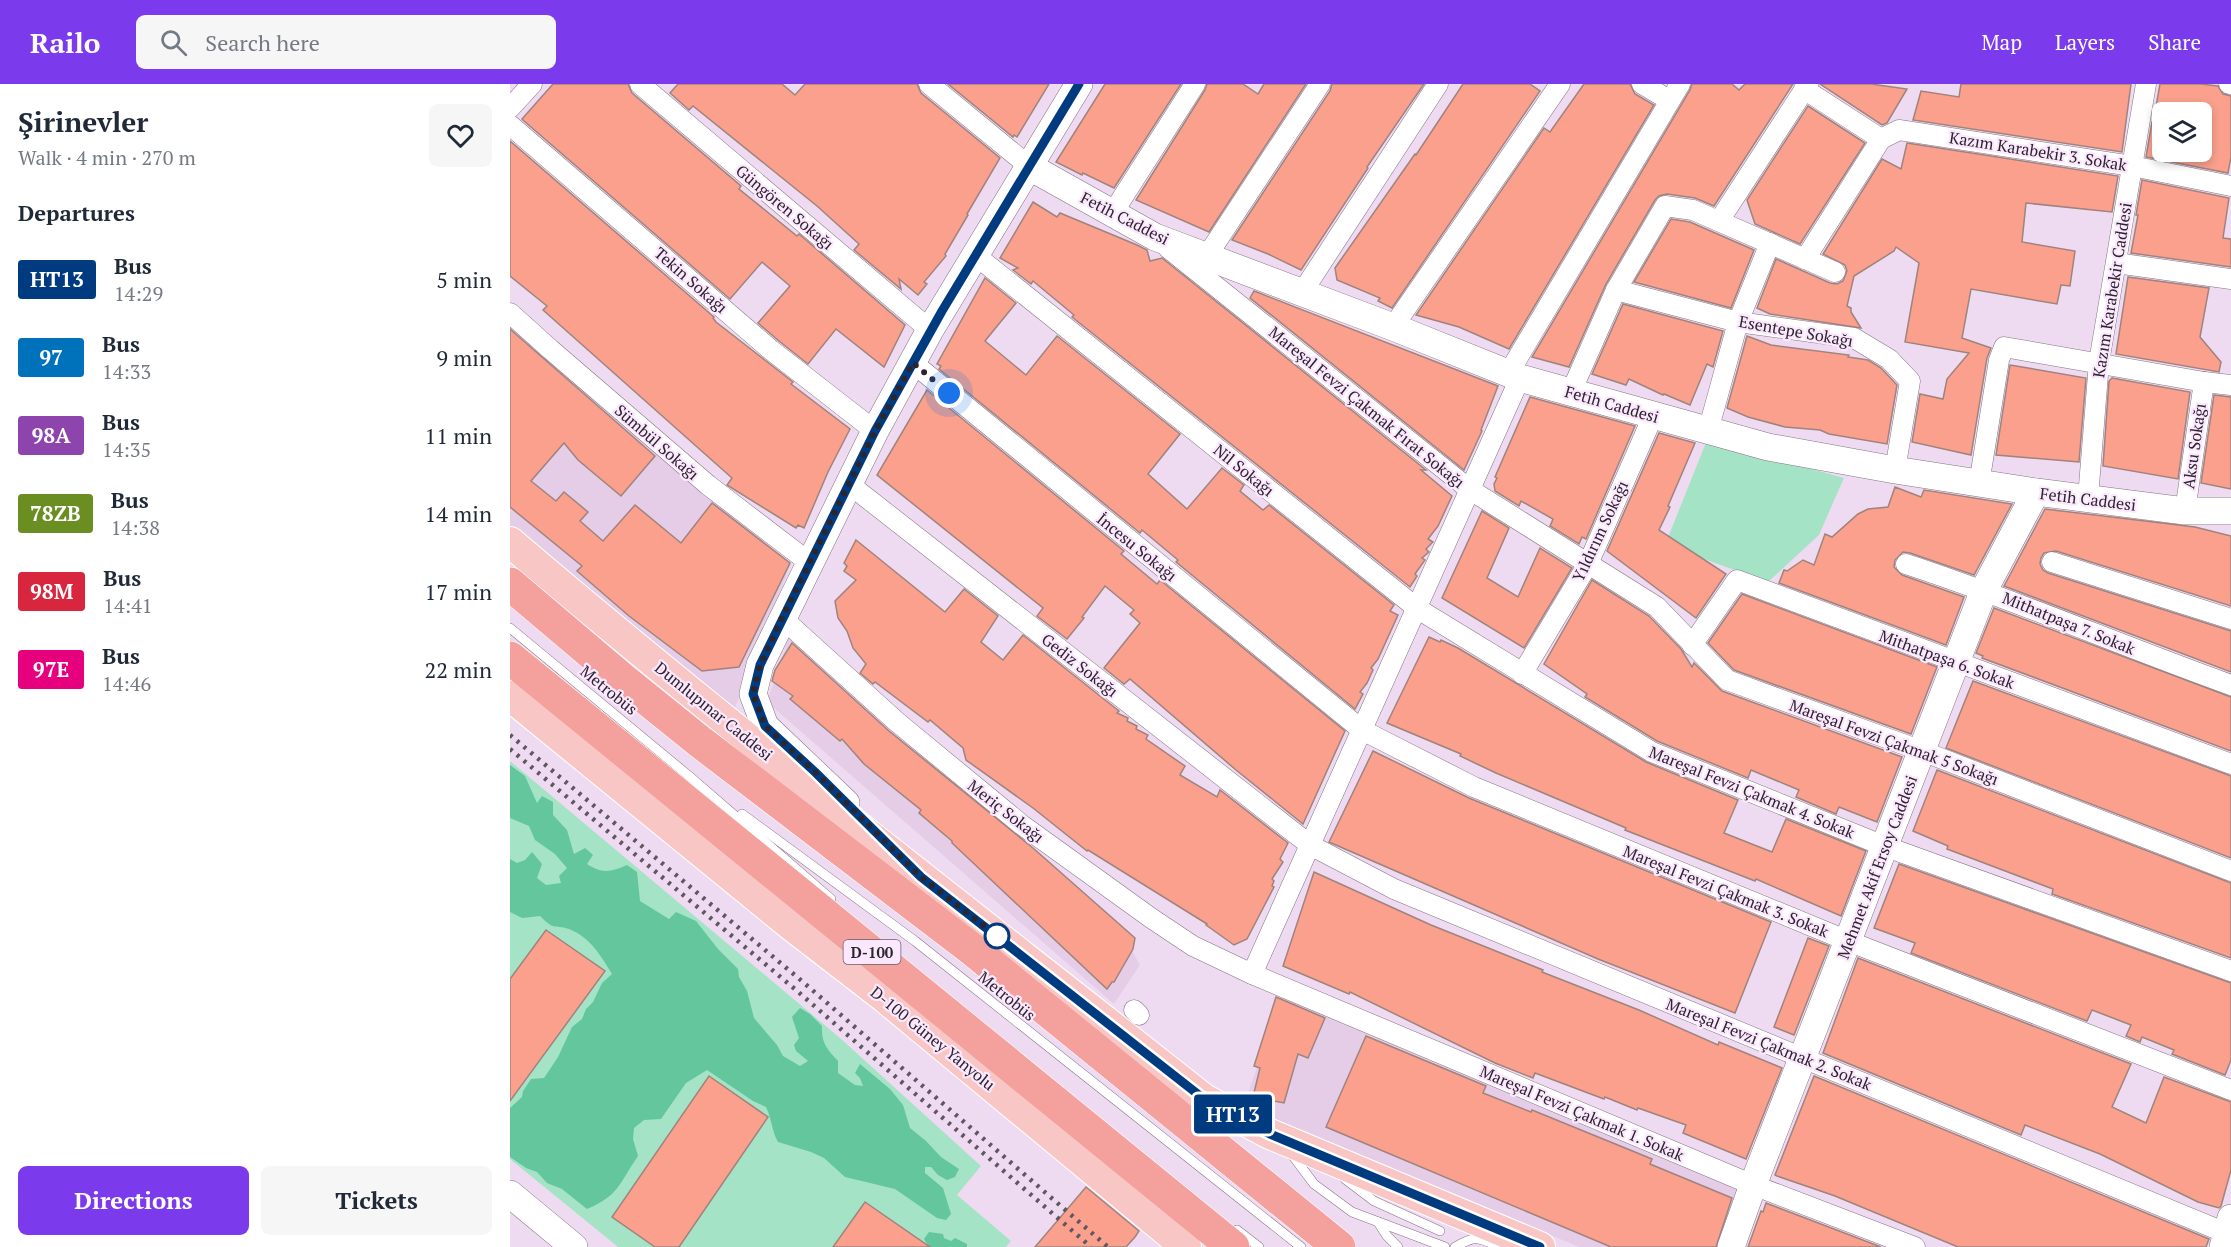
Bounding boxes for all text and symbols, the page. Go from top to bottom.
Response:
search box [136,15,556,69]
text: Railo [30,24,100,61]
icon: search [157,26,190,59]
text: Search here [205,28,320,57]
text: Map [1981,28,2022,56]
text: Layers [2055,28,2115,56]
text: Share [2148,28,2201,56]
map controls [2152,102,2212,162]
button: layers [2152,102,2212,162]
text: Şirinevler [18,103,148,140]
button: heart [429,104,492,167]
street label: Kazım Karabekir 3. Sokak [1948,126,2129,176]
text: Walk · 4 min · 270 m [18,144,196,171]
street label: Güngören Sokağı [731,160,839,255]
street label: Fetih Caddesi [1077,186,1173,250]
text: Departures [18,198,135,227]
street label: Kazım Karabekir Caddesi [2087,201,2137,379]
street label: Tekin Sokağı [650,242,732,318]
text: Bus [114,251,152,280]
text: HT13 [30,265,84,293]
text: 5 min [436,265,492,294]
text: 14:29 [114,280,163,307]
street label: Esentepe Sokağı [1737,310,1855,352]
street label: Mareşal Fevzi Çakmak Fırat Sokağı [1264,321,1470,493]
text: Bus [102,329,140,358]
text: 97 [39,343,63,371]
text: 9 min [436,343,492,372]
text: 14:33 [102,358,151,385]
your location [934,378,964,408]
street label: Fetih Caddesi [1562,380,1662,428]
street label: Sümbül Sokağı [610,399,704,485]
street label: Aksu Sokağı [2177,402,2211,490]
text: Bus [102,407,140,436]
text: 98A [31,421,71,449]
text: 11 min [425,421,492,450]
text: 14:35 [102,436,151,463]
street label: Nil Sokağı [1209,439,1279,501]
street label: Yıldırım Sokağı [1567,477,1633,585]
street label: Fetih Caddesi [2039,482,2138,516]
text: Bus [111,485,149,514]
text: 78ZB [30,499,81,527]
text: 14 min [425,499,492,528]
street label: İncesu Sokağı [1092,508,1182,586]
text: 14:38 [111,514,160,541]
text: Bus [103,563,141,592]
text: 98M [30,577,73,605]
text: 17 min [425,577,492,606]
street label: Mithatpaşa 7. Sokak [1999,586,2139,660]
text: 14:41 [103,592,152,619]
street label: Mithatpaşa 6. Sokak [1876,624,2018,694]
street label: Gediz Sokağı [1037,628,1123,702]
text: Bus [102,641,140,670]
text: 97E [33,655,69,683]
text: 22 min [425,655,492,684]
street label: Dumlupınar Caddesi [650,657,778,766]
street label: Metrobüs [576,660,642,720]
text: 14:46 [102,670,151,697]
street label: Mareşal Fevzi Çakmak 5 Sokağı [1786,694,2002,790]
street label: Mareşal Fevzi Çakmak 4. Sokak [1646,741,1859,844]
street label: Mehmet Akif Ersoy Caddesi [1832,772,1922,962]
street label: Meriç Sokağı [963,774,1049,848]
street label: Mareşal Fevzi Çakmak 3. Sokak [1620,840,1833,943]
unlabelled marker [984,923,1010,949]
road number: D-100 [844,940,901,964]
street label: Metrobüs [974,966,1040,1026]
street label: D-100 Güney Yanyolu [866,981,1000,1095]
street label: Mareşal Fevzi Çakmak 2. Sokak [1663,993,1876,1096]
street label: Mareşal Fevzi Çakmak 1. Sokak [1477,1060,1688,1166]
line badge: HT13 [1191,1094,1275,1134]
text: HT13 [1206,1100,1260,1128]
button: Directions [18,1166,249,1235]
button: Tickets [261,1166,492,1235]

